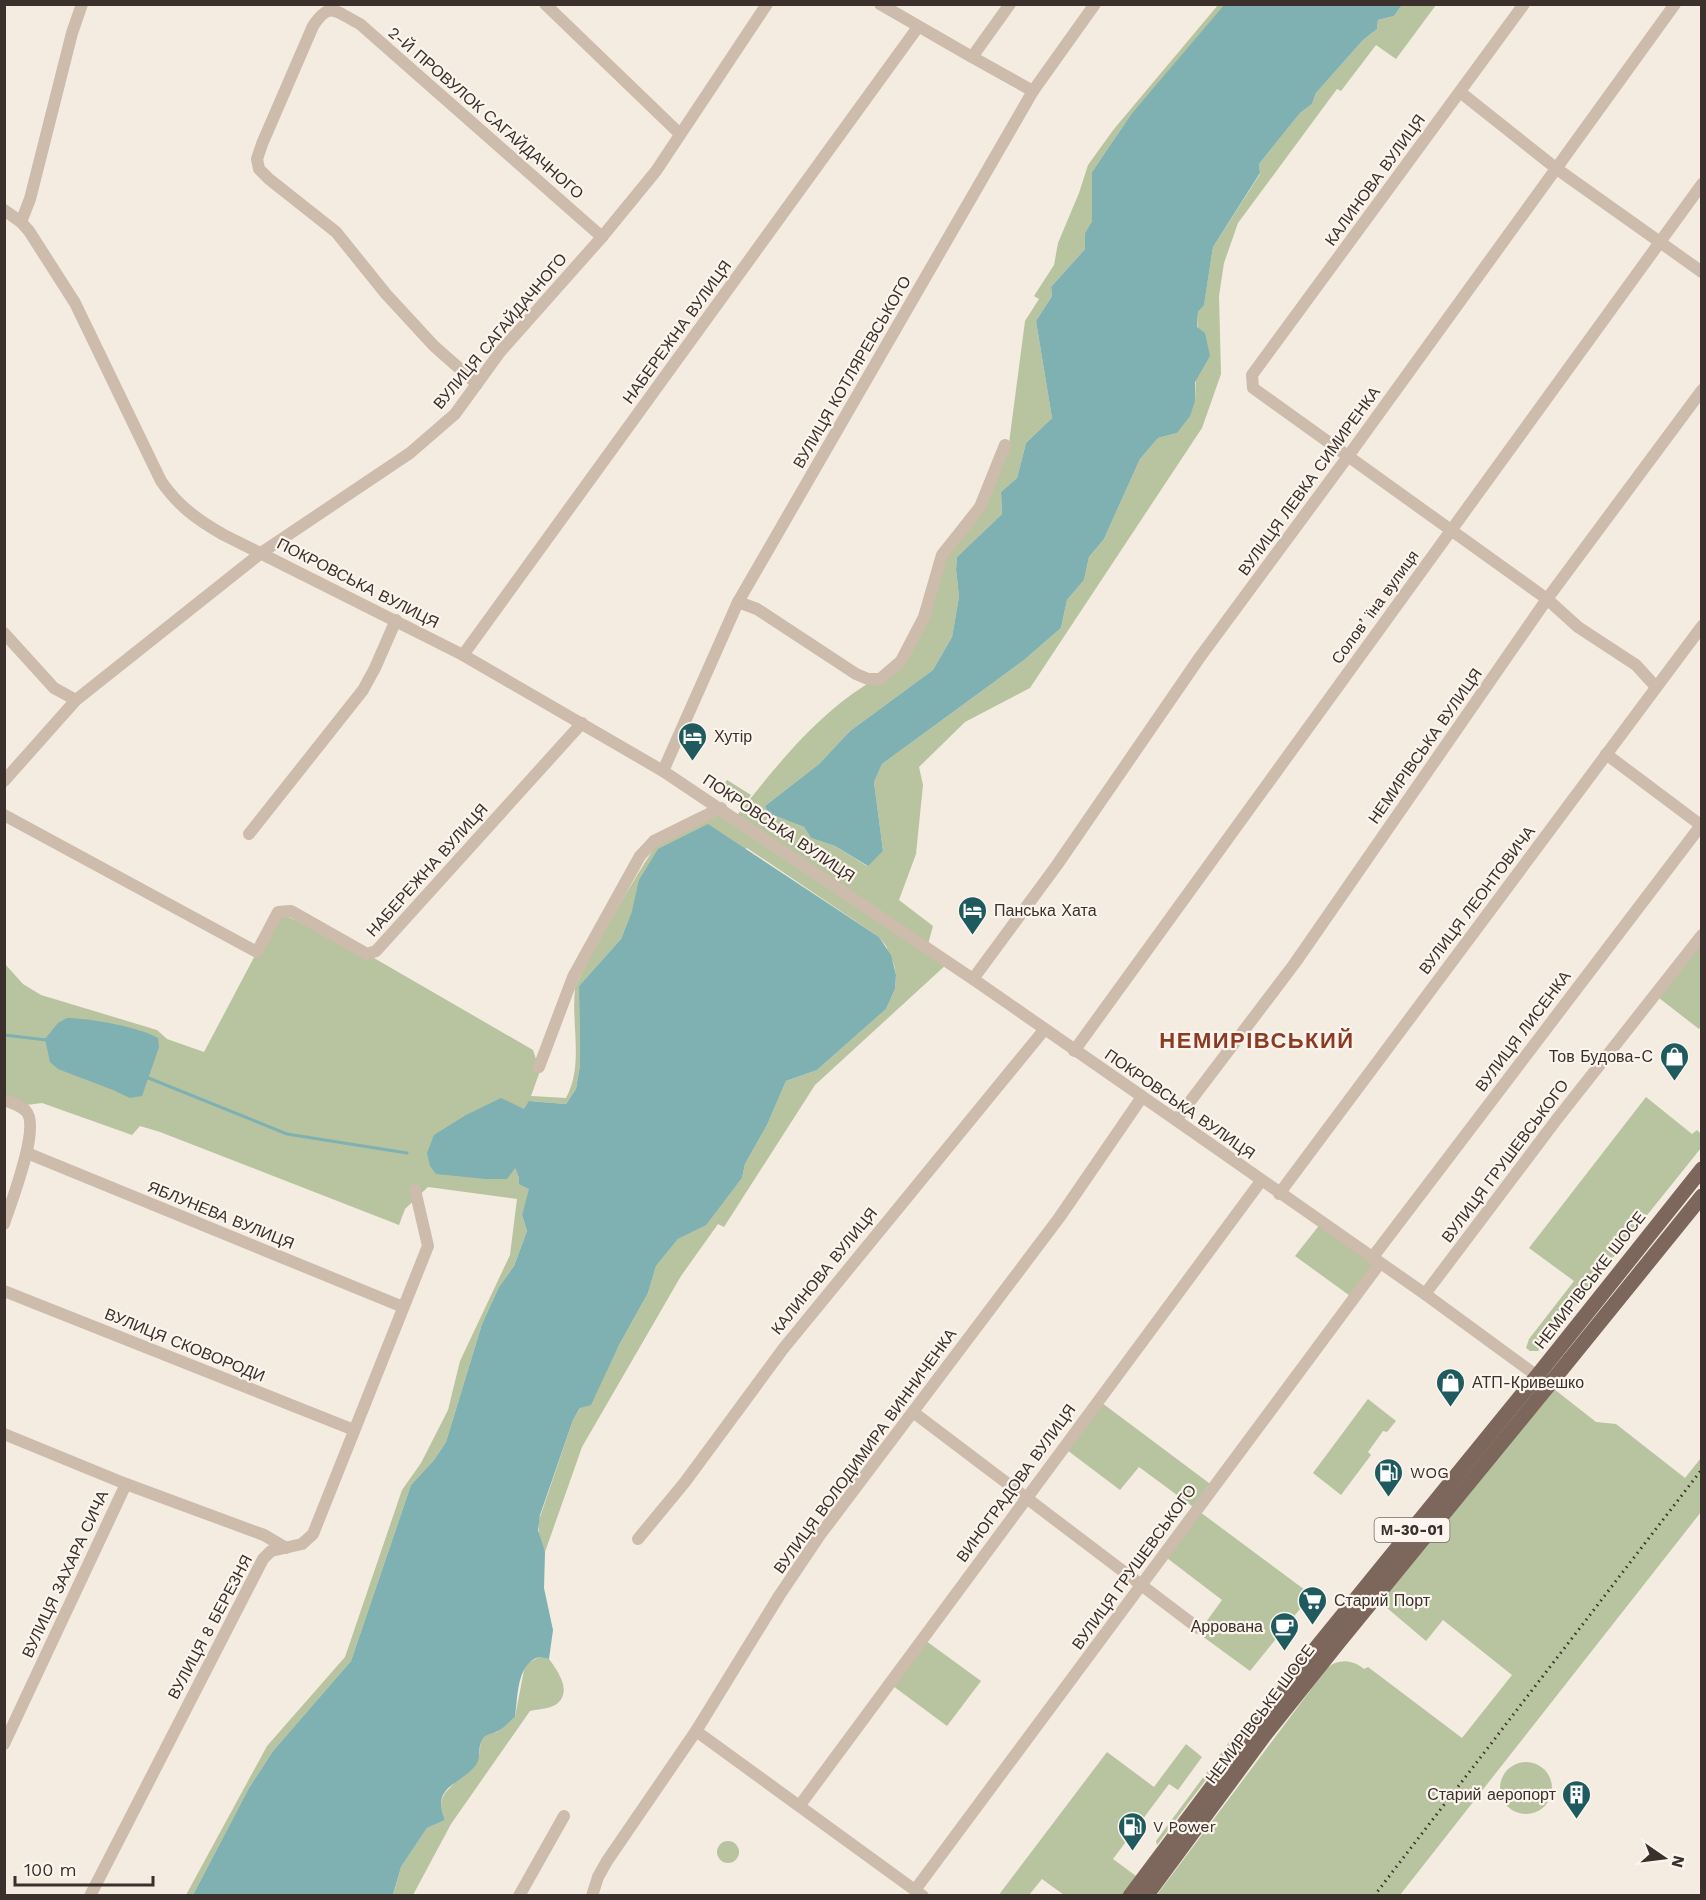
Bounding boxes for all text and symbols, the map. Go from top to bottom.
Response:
street label: 2-Й ПРОВУЛОК САГАЙДАЧНОГО [384,23,588,203]
street label: КАЛИНОВА ВУЛИЦЯ [1321,111,1429,249]
street label: ВУЛИЦЯ САГАЙДАЧНОГО [429,249,571,413]
street label: НАБЕРЕЖНА ВУЛИЦЯ [619,257,735,407]
street label: ВУЛИЦЯ КОТЛЯРЕВСЬКОГО [789,272,915,472]
street label: ВУЛИЦЯ ЛЕВКА СИМИРЕНКА [1234,383,1384,579]
street label: ПОКРОВСЬКА ВУЛИЦЯ [274,534,442,632]
street label: Соловʼїна вулиця [1327,546,1423,668]
street label: НЕМИРІВСЬКА ВУЛИЦЯ [1364,665,1486,827]
hotel icon: Хутір [677,720,709,762]
place label: Хутір [714,727,752,746]
street label: ПОКРОВСЬКА ВУЛИЦЯ [700,770,858,886]
street label: НАБЕРЕЖНА ВУЛИЦЯ [362,800,492,940]
street label: ВУЛИЦЯ ЛЕОНТОВИЧА [1415,822,1539,978]
hotel icon: Панська Хата [957,894,989,936]
place label: Панська Хата [994,901,1097,920]
street label: ВУЛИЦЯ ЛИСЕНКА [1471,967,1575,1095]
district label: НЕМИРІВСЬКИЙ [1159,1028,1355,1053]
shop icon: Тов Будова-С [1658,1040,1690,1082]
street label: ПОКРОВСЬКА ВУЛИЦЯ [1101,1045,1259,1163]
place label: Тов Будова-С [1549,1047,1653,1066]
street label: ВУЛИЦЯ ГРУШЕВСЬКОГО [1437,1076,1573,1246]
street label: ЯБЛУНЕВА ВУЛИЦЯ [145,1177,297,1253]
street label: КАЛИНОВА ВУЛИЦЯ [767,1204,881,1338]
street label: НЕМИРІВСЬКЕ ШОСЕ [1530,1208,1650,1352]
street label: ВУЛИЦЯ СКОВОРОДИ [102,1304,268,1386]
street label: ВУЛИЦЯ ВОЛОДИМИРА ВИННИЧЕНКА [770,1325,961,1577]
shop icon: АТП-Кривешко [1435,1366,1467,1408]
place label: АТП-Кривешко [1472,1373,1584,1392]
street label: ВИНОГРАДОВА ВУЛИЦЯ [952,1400,1080,1566]
fuel station icon: WOG [1373,1456,1405,1498]
place label: WOG [1410,1463,1449,1482]
street label: ВУЛИЦЯ ГРУШЕВСЬКОГО [1068,1481,1200,1653]
street label: ВУЛИЦЯ ЗАХАРА СИЧА [18,1487,112,1661]
road number: М-30-01 [1374,1518,1450,1542]
street label: ВУЛИЦЯ 8 БЕРЕЗНЯ [164,1552,256,1702]
supermarket icon: Старий Порт [1297,1584,1329,1626]
place label: Старий Порт [1334,1591,1431,1610]
cafe icon: Аррована [1268,1610,1300,1652]
place label: Аррована [1191,1617,1263,1636]
street label: НЕМИРІВСЬКЕ ШОСЕ [1202,1641,1318,1787]
building icon: Старий аеропорт [1561,1778,1593,1820]
place label: Старий аеропорт [1427,1785,1557,1804]
fuel station icon: V Power [1116,1810,1148,1852]
place label: V Power [1153,1817,1217,1836]
north arrow [1634,1828,1694,1888]
scale bar [15,1849,153,1887]
text: N [1667,1853,1689,1870]
text: 100 m [24,1859,77,1880]

